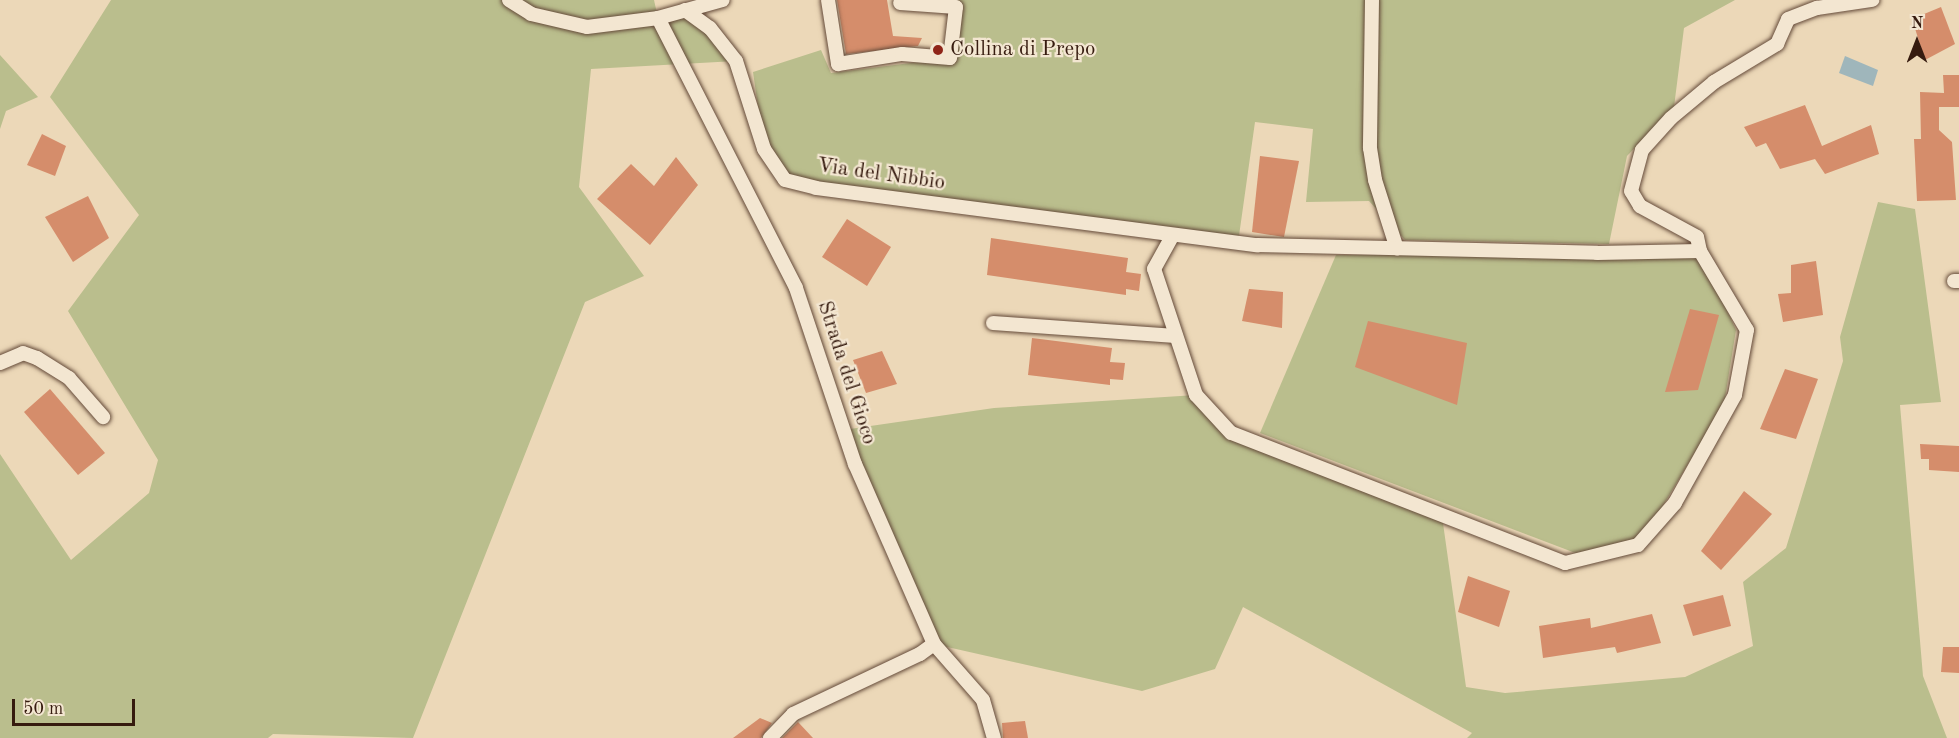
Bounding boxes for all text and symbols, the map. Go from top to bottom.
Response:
north arrow [1887,12,1947,72]
text: N [1911,16,1923,32]
place label: Collina di Prepo [950,37,1095,63]
marker: Collina di Prepo [931,43,945,57]
street label: Via del Nibbio [815,154,947,196]
street label: Strada del Gioco [811,298,881,448]
scale bar [15,687,138,725]
text: 50 m [23,700,63,718]

